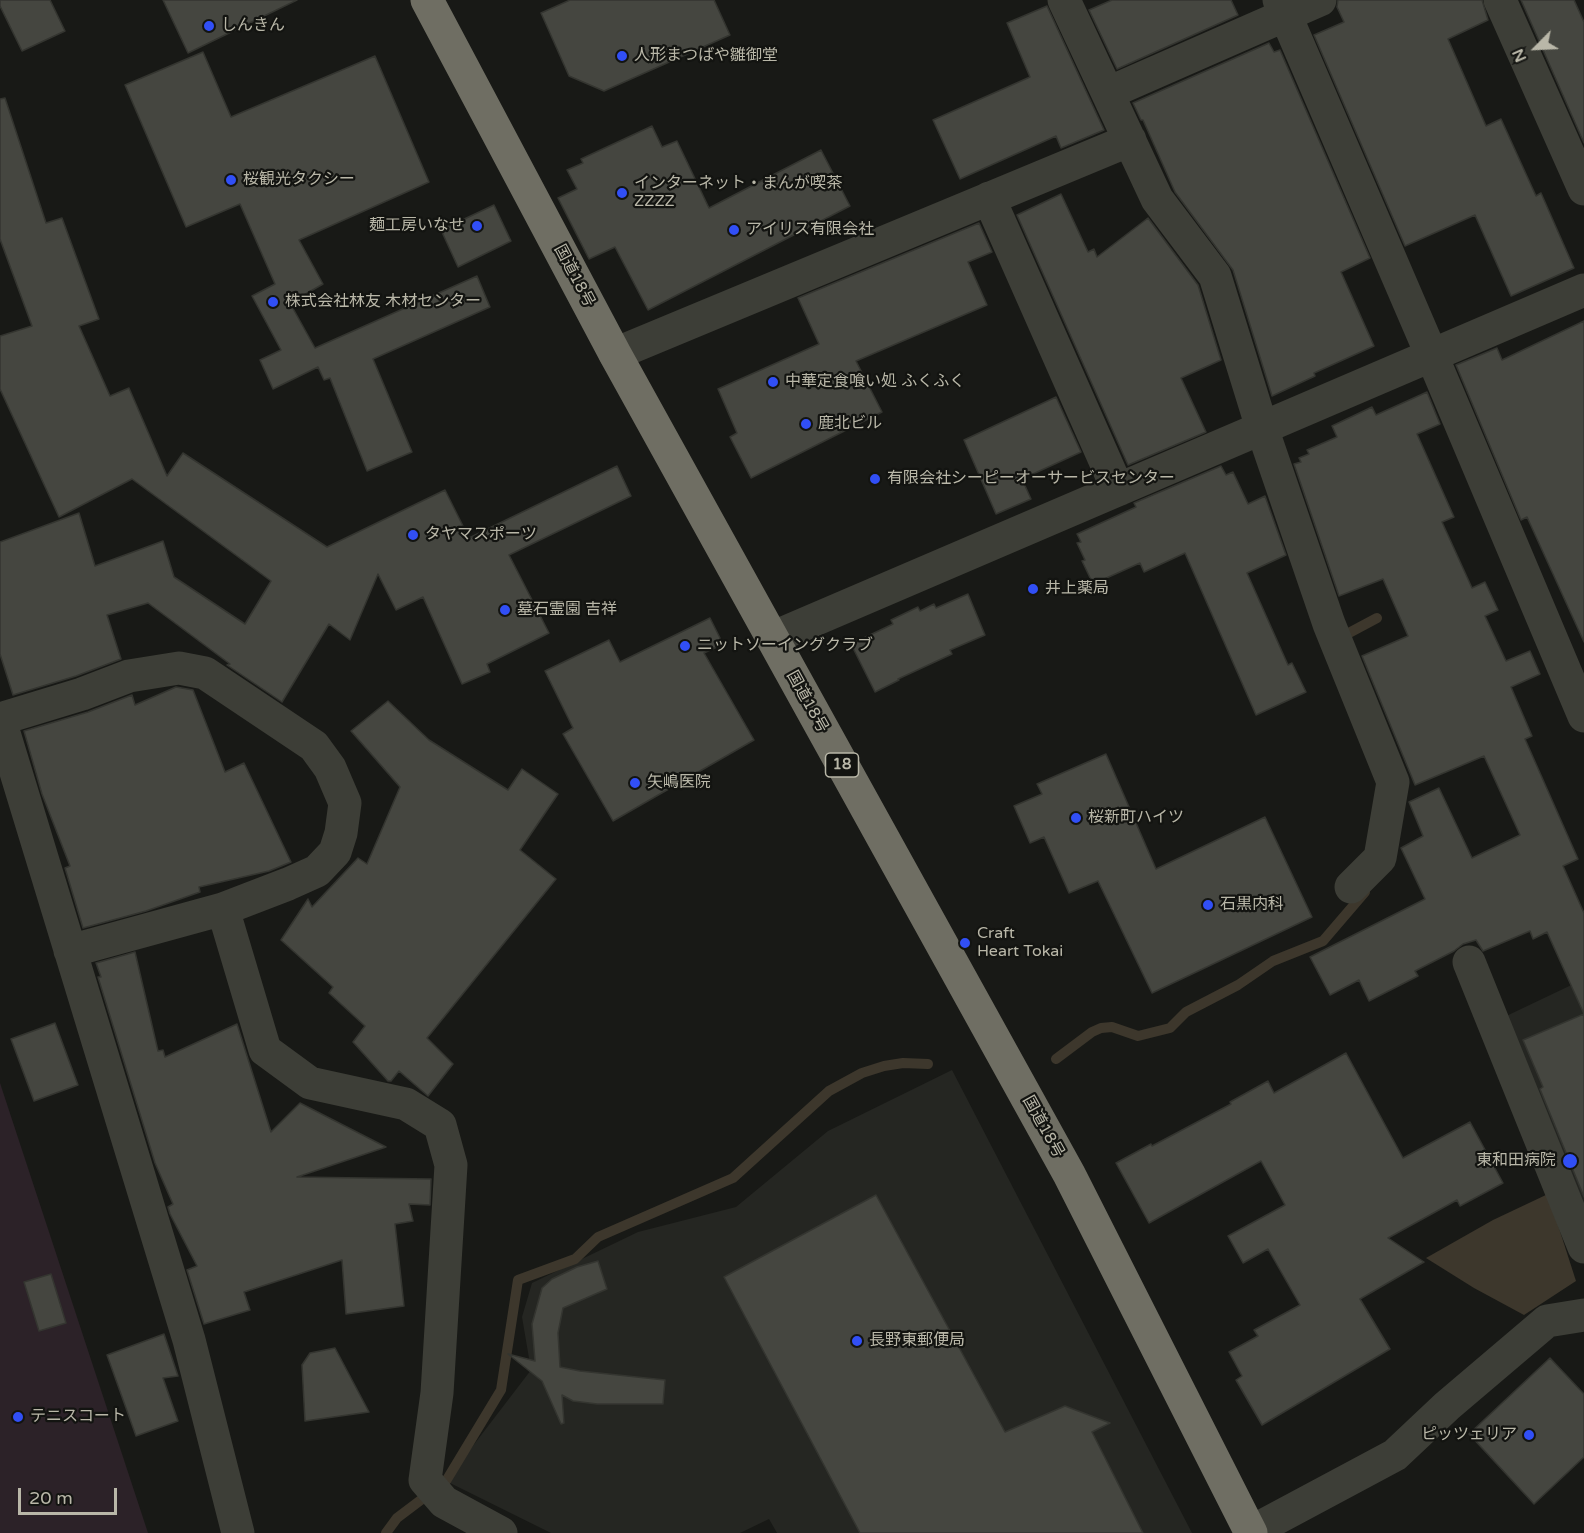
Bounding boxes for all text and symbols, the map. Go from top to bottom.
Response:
place label: しんきん [221,16,285,36]
north arrow [1506,18,1566,78]
marker: しんきん [202,19,216,33]
text: N [1508,45,1531,65]
place label: 人形まつばや雛御堂 [634,46,778,66]
marker: 人形まつばや雛御堂 [615,49,629,63]
place label: 桜観光タクシー [243,170,355,190]
marker: 桜観光タクシー [224,173,238,187]
place label: インターネット・まんが喫茶 ZZZZ [634,174,842,212]
marker: インターネット・まんが喫茶 ZZZZ [615,186,629,200]
place label: 麺工房いなせ [369,216,465,236]
marker: 麺工房いなせ [470,219,484,233]
place label: アイリス有限会社 [746,220,874,240]
marker: アイリス有限会社 [727,223,741,237]
street label: 国道18号 [550,241,598,311]
place label: 株式会社林友 木材センター [285,292,481,312]
marker: 株式会社林友 木材センター [266,295,280,309]
place label: 中華定食喰い処 ふくふく [785,372,965,392]
marker: 中華定食喰い処 ふくふく [766,375,780,389]
place label: 鹿北ビル [818,414,882,434]
marker: 鹿北ビル [799,417,813,431]
place label: 有限会社シーピーオーサービスセンター [887,469,1175,489]
marker: 有限会社シーピーオーサービスセンター [868,472,882,486]
place label: タヤマスポーツ [425,525,537,545]
marker: タヤマスポーツ [406,528,420,542]
place label: 井上薬局 [1045,579,1109,599]
marker: 井上薬局 [1026,582,1040,596]
place label: 墓石霊園 吉祥 [517,600,617,620]
marker: 墓石霊園 吉祥 [498,603,512,617]
place label: ニットソーイングクラブ [697,636,873,656]
marker: ニットソーイングクラブ [678,639,692,653]
street label: 国道18号 [782,668,832,736]
road number: 18 [826,753,858,777]
place label: 矢嶋医院 [647,773,711,793]
marker: 矢嶋医院 [628,776,642,790]
place label: 桜新町ハイツ [1088,808,1184,828]
marker: 桜新町ハイツ [1069,811,1083,825]
place label: 石黒内科 [1220,895,1284,915]
marker: 石黒内科 [1201,898,1215,912]
place label: Craft Heart Tokai [977,924,1063,962]
marker: Craft Heart Tokai [958,936,972,950]
street label: 国道18号 [1018,1093,1068,1161]
place label: 東和田病院 [1476,1151,1556,1171]
marker: 東和田病院 [1561,1152,1579,1170]
place label: 長野東郵便局 [869,1331,965,1351]
marker: 長野東郵便局 [850,1334,864,1348]
place label: テニスコート [30,1407,126,1427]
marker: テニスコート [11,1410,25,1424]
place label: ピッツェリア [1421,1425,1517,1445]
marker: ピッツェリア [1522,1428,1536,1442]
scale bar [21,1476,120,1514]
text: 20 m [29,1487,73,1509]

